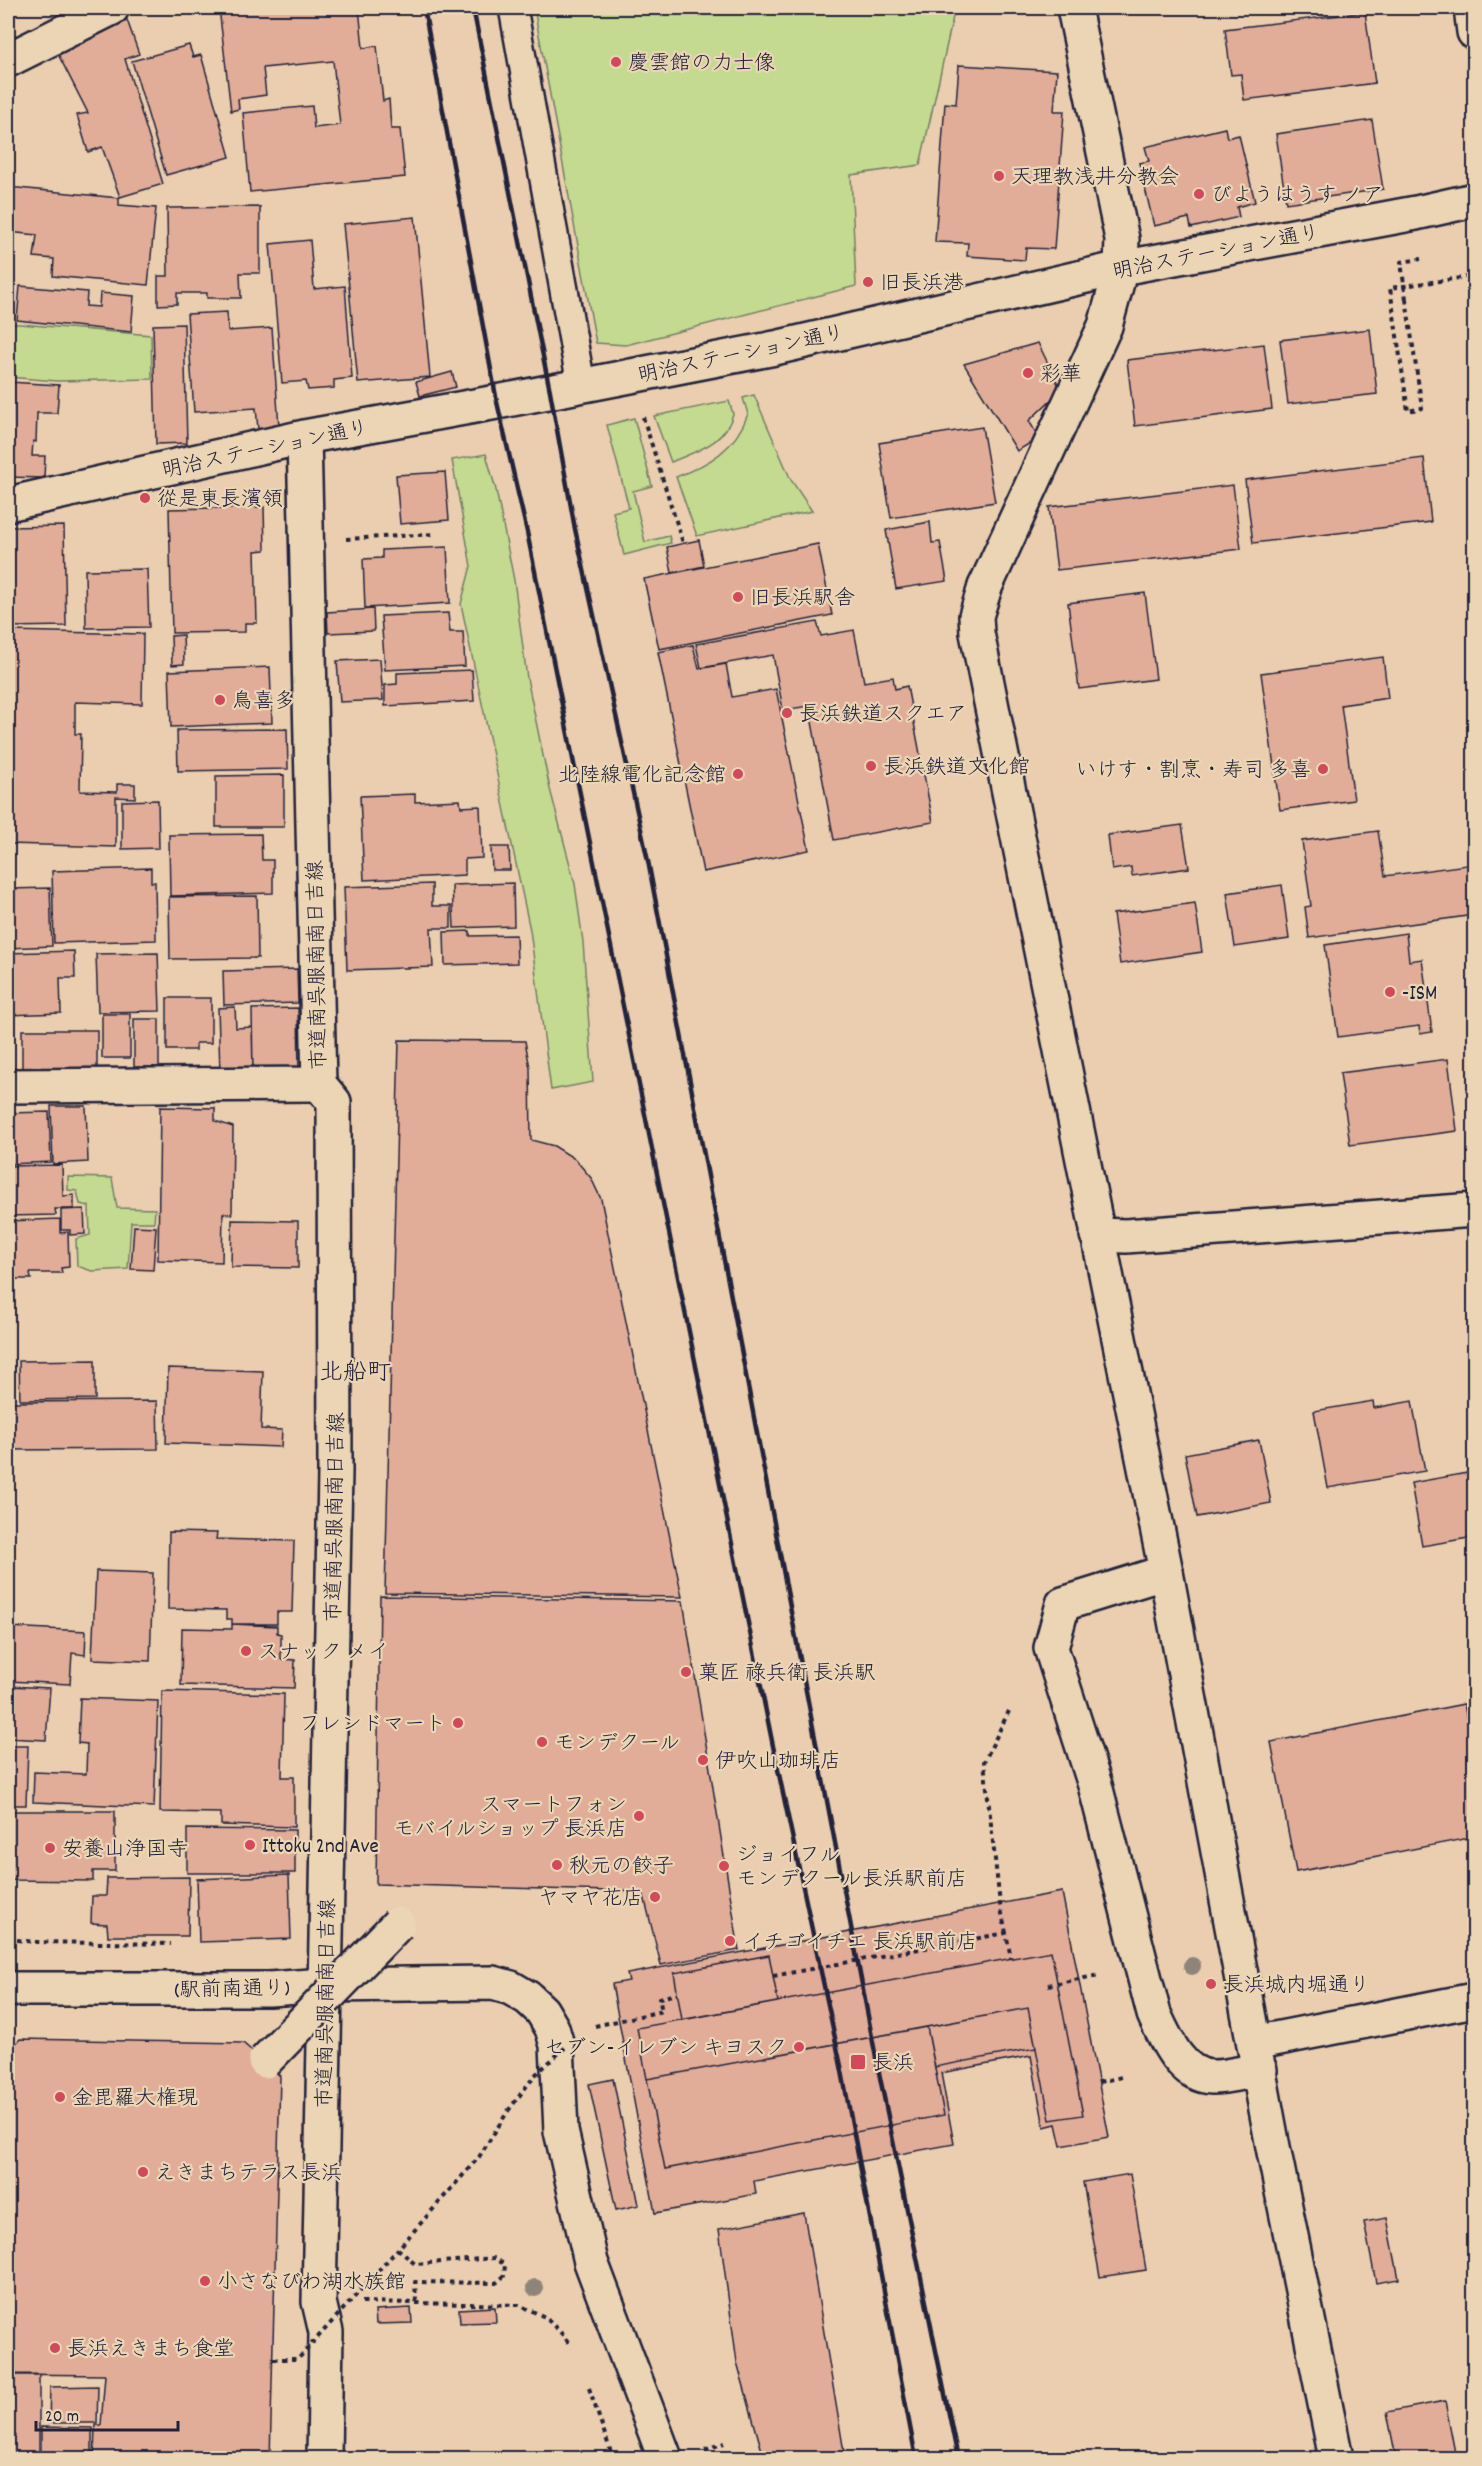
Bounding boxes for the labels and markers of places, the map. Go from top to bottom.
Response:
place label: 慶雲館の力士像 [628,50,775,80]
marker: 慶雲館の力士像 [609,55,623,69]
place label: 天理教浅井分教会 [1011,164,1179,194]
marker: 天理教浅井分教会 [992,169,1006,183]
place label: びようはうす ノア [1211,182,1384,212]
marker: びようはうす ノア [1192,187,1206,201]
place label: 旧長浜港 [880,270,964,300]
marker: 旧長浜港 [861,275,875,289]
place label: 彩華 [1040,361,1082,391]
marker: 彩華 [1021,366,1035,380]
place label: 從是東長濱領 [157,486,283,516]
marker: 從是東長濱領 [138,491,152,505]
place label: 旧長浜駅舎 [750,585,855,615]
marker: 旧長浜駅舎 [731,590,745,604]
place label: 鳥喜多 [232,688,295,718]
marker: 鳥喜多 [213,693,227,707]
place label: 長浜鉄道スクエア [799,701,967,731]
marker: 長浜鉄道スクエア [780,706,794,720]
place label: 長浜鉄道文化館 [883,754,1030,784]
place label: いけす・割烹・寿司 多喜 [1075,757,1311,787]
marker: 長浜鉄道文化館 [864,759,878,773]
place label: 北陸線電化記念館 [558,762,726,792]
marker: いけす・割烹・寿司 多喜 [1316,762,1330,776]
marker: 北陸線電化記念館 [731,767,745,781]
place label: -ISM [1402,980,1437,1010]
marker: -ISM [1383,985,1397,999]
place label: スナック メイ [258,1639,388,1669]
marker: スナック メイ [239,1644,253,1658]
place label: 菓匠 祿兵衛 長浜駅 [698,1660,876,1690]
marker: 菓匠 祿兵衛 長浜駅 [679,1665,693,1679]
place label: フレンドマート [299,1711,446,1741]
marker: フレンドマート [451,1716,465,1730]
place label: モンデクール [554,1730,680,1760]
marker: モンデクール [535,1735,549,1749]
place label: 伊吹山珈琲店 [715,1748,841,1778]
marker: 伊吹山珈琲店 [696,1753,710,1767]
place label: スマートフォン モバイルショップ 長浜店 [393,1792,627,1846]
marker: スマートフォン モバイルショップ 長浜店 [632,1809,646,1823]
place label: Ittoku 2nd Ave [262,1833,379,1863]
place label: 安養山浄国寺 [62,1836,188,1866]
marker: Ittoku 2nd Ave [243,1838,257,1852]
marker: 安養山浄国寺 [43,1841,57,1855]
place label: ジョイフル モンデクール長浜駅前店 [736,1842,967,1896]
place label: 秋元の餃子 [569,1853,674,1883]
marker: 秋元の餃子 [550,1858,564,1872]
marker: ジョイフル モンデクール長浜駅前店 [717,1859,731,1873]
place label: ヤマヤ花店 [538,1885,643,1915]
marker: ヤマヤ花店 [648,1890,662,1904]
place label: イチゴイチエ 長浜駅前店 [742,1929,977,1959]
marker: イチゴイチエ 長浜駅前店 [723,1934,737,1948]
place label: 長浜城内堀通り [1223,1972,1370,2002]
marker: 長浜城内堀通り [1204,1977,1218,1991]
place label: セブン-イレブン キヨスク [544,2035,787,2065]
marker: セブン-イレブン キヨスク [792,2040,806,2054]
place label: 長浜 [872,2050,914,2080]
marker: 長浜 [849,2053,867,2071]
place label: 金毘羅大権現 [72,2085,198,2115]
marker: 金毘羅大権現 [53,2090,67,2104]
place label: えきまちテラス長浜 [155,2160,342,2190]
marker: えきまちテラス長浜 [136,2165,150,2179]
place label: 小さなびわ湖水族館 [217,2269,406,2299]
marker: 小さなびわ湖水族館 [198,2274,212,2288]
place label: 長浜えきまち食堂 [67,2336,234,2366]
marker: 長浜えきまち食堂 [48,2341,62,2355]

